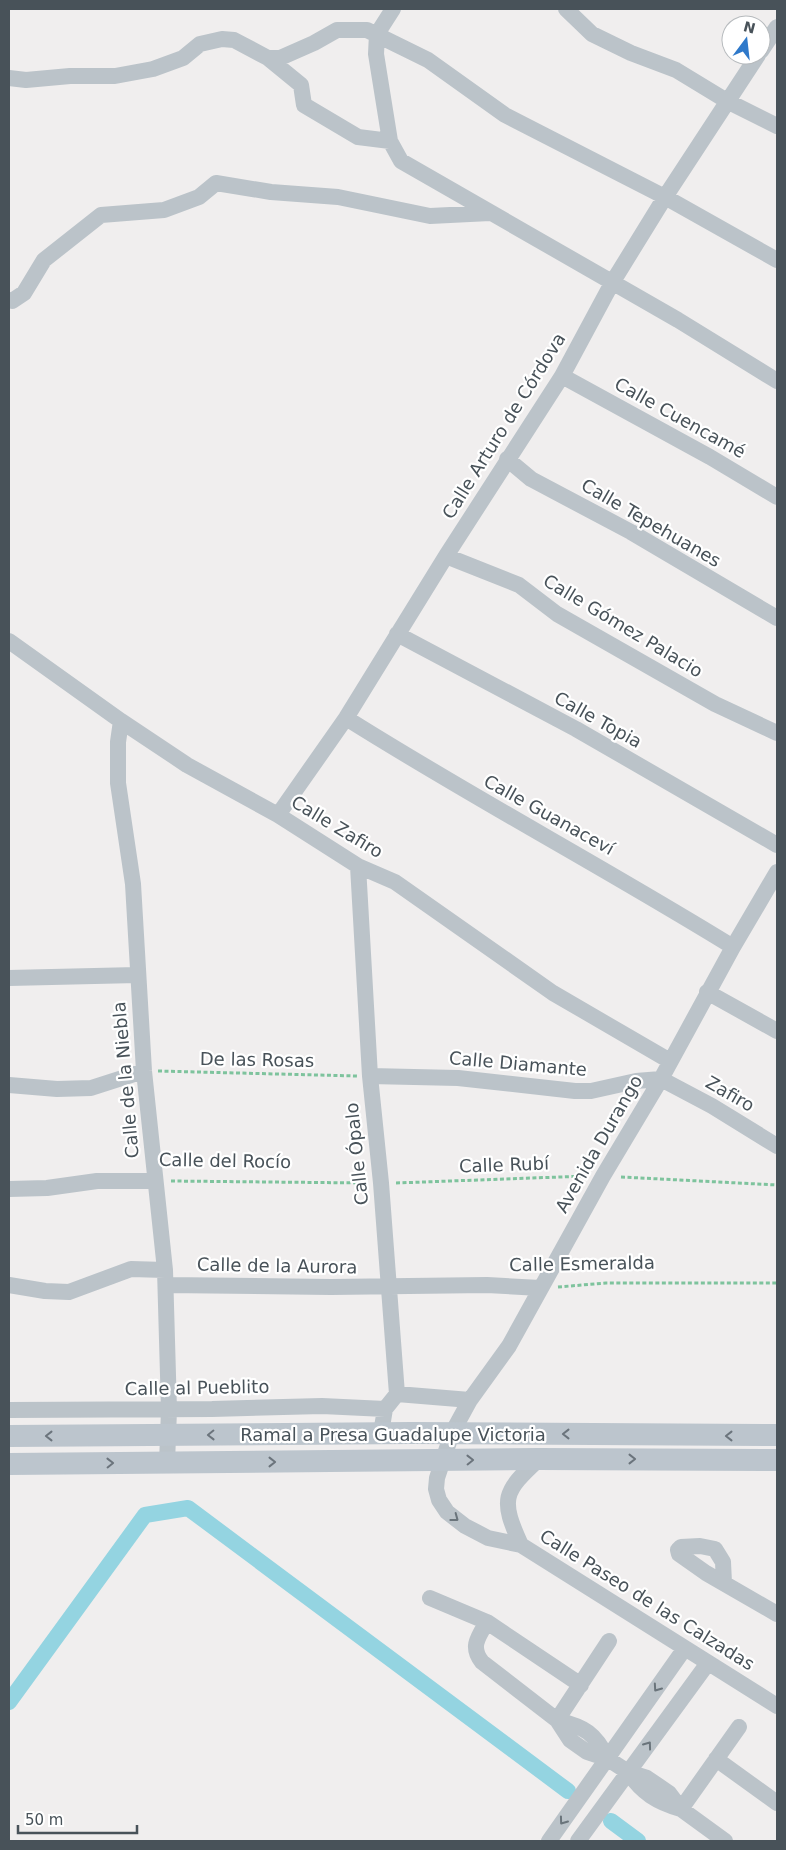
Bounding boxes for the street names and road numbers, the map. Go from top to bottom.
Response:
street label: Calle Arturo de Córdova [438,329,570,523]
street label: Calle Cuencamé [611,373,749,462]
street label: Calle Tepehuanes [578,474,725,571]
street label: Calle Gómez Palacio [540,570,707,681]
street label: Calle Topia [551,687,646,752]
street label: Calle Guanaceví [480,770,619,860]
street label: Calle Zafiro [288,791,387,862]
street label: Calle de la Niebla [108,1001,143,1159]
street label: Calle Diamante [448,1047,588,1080]
street label: De las Rosas [200,1048,314,1071]
street label: Avenida Durango [551,1071,646,1216]
street label: Zafiro [702,1071,758,1116]
street label: Calle Ópalo [341,1102,372,1206]
street label: Calle del Rocío [159,1149,291,1172]
street label: Calle Rubí [459,1152,550,1177]
street label: Calle Esmeralda [509,1252,655,1275]
street label: Calle de la Aurora [197,1254,357,1277]
street label: Calle al Pueblito [124,1376,269,1399]
street label: Ramal a Presa Guadalupe Victoria [240,1424,546,1445]
street label: Calle Paseo de las Calzadas [536,1525,758,1674]

